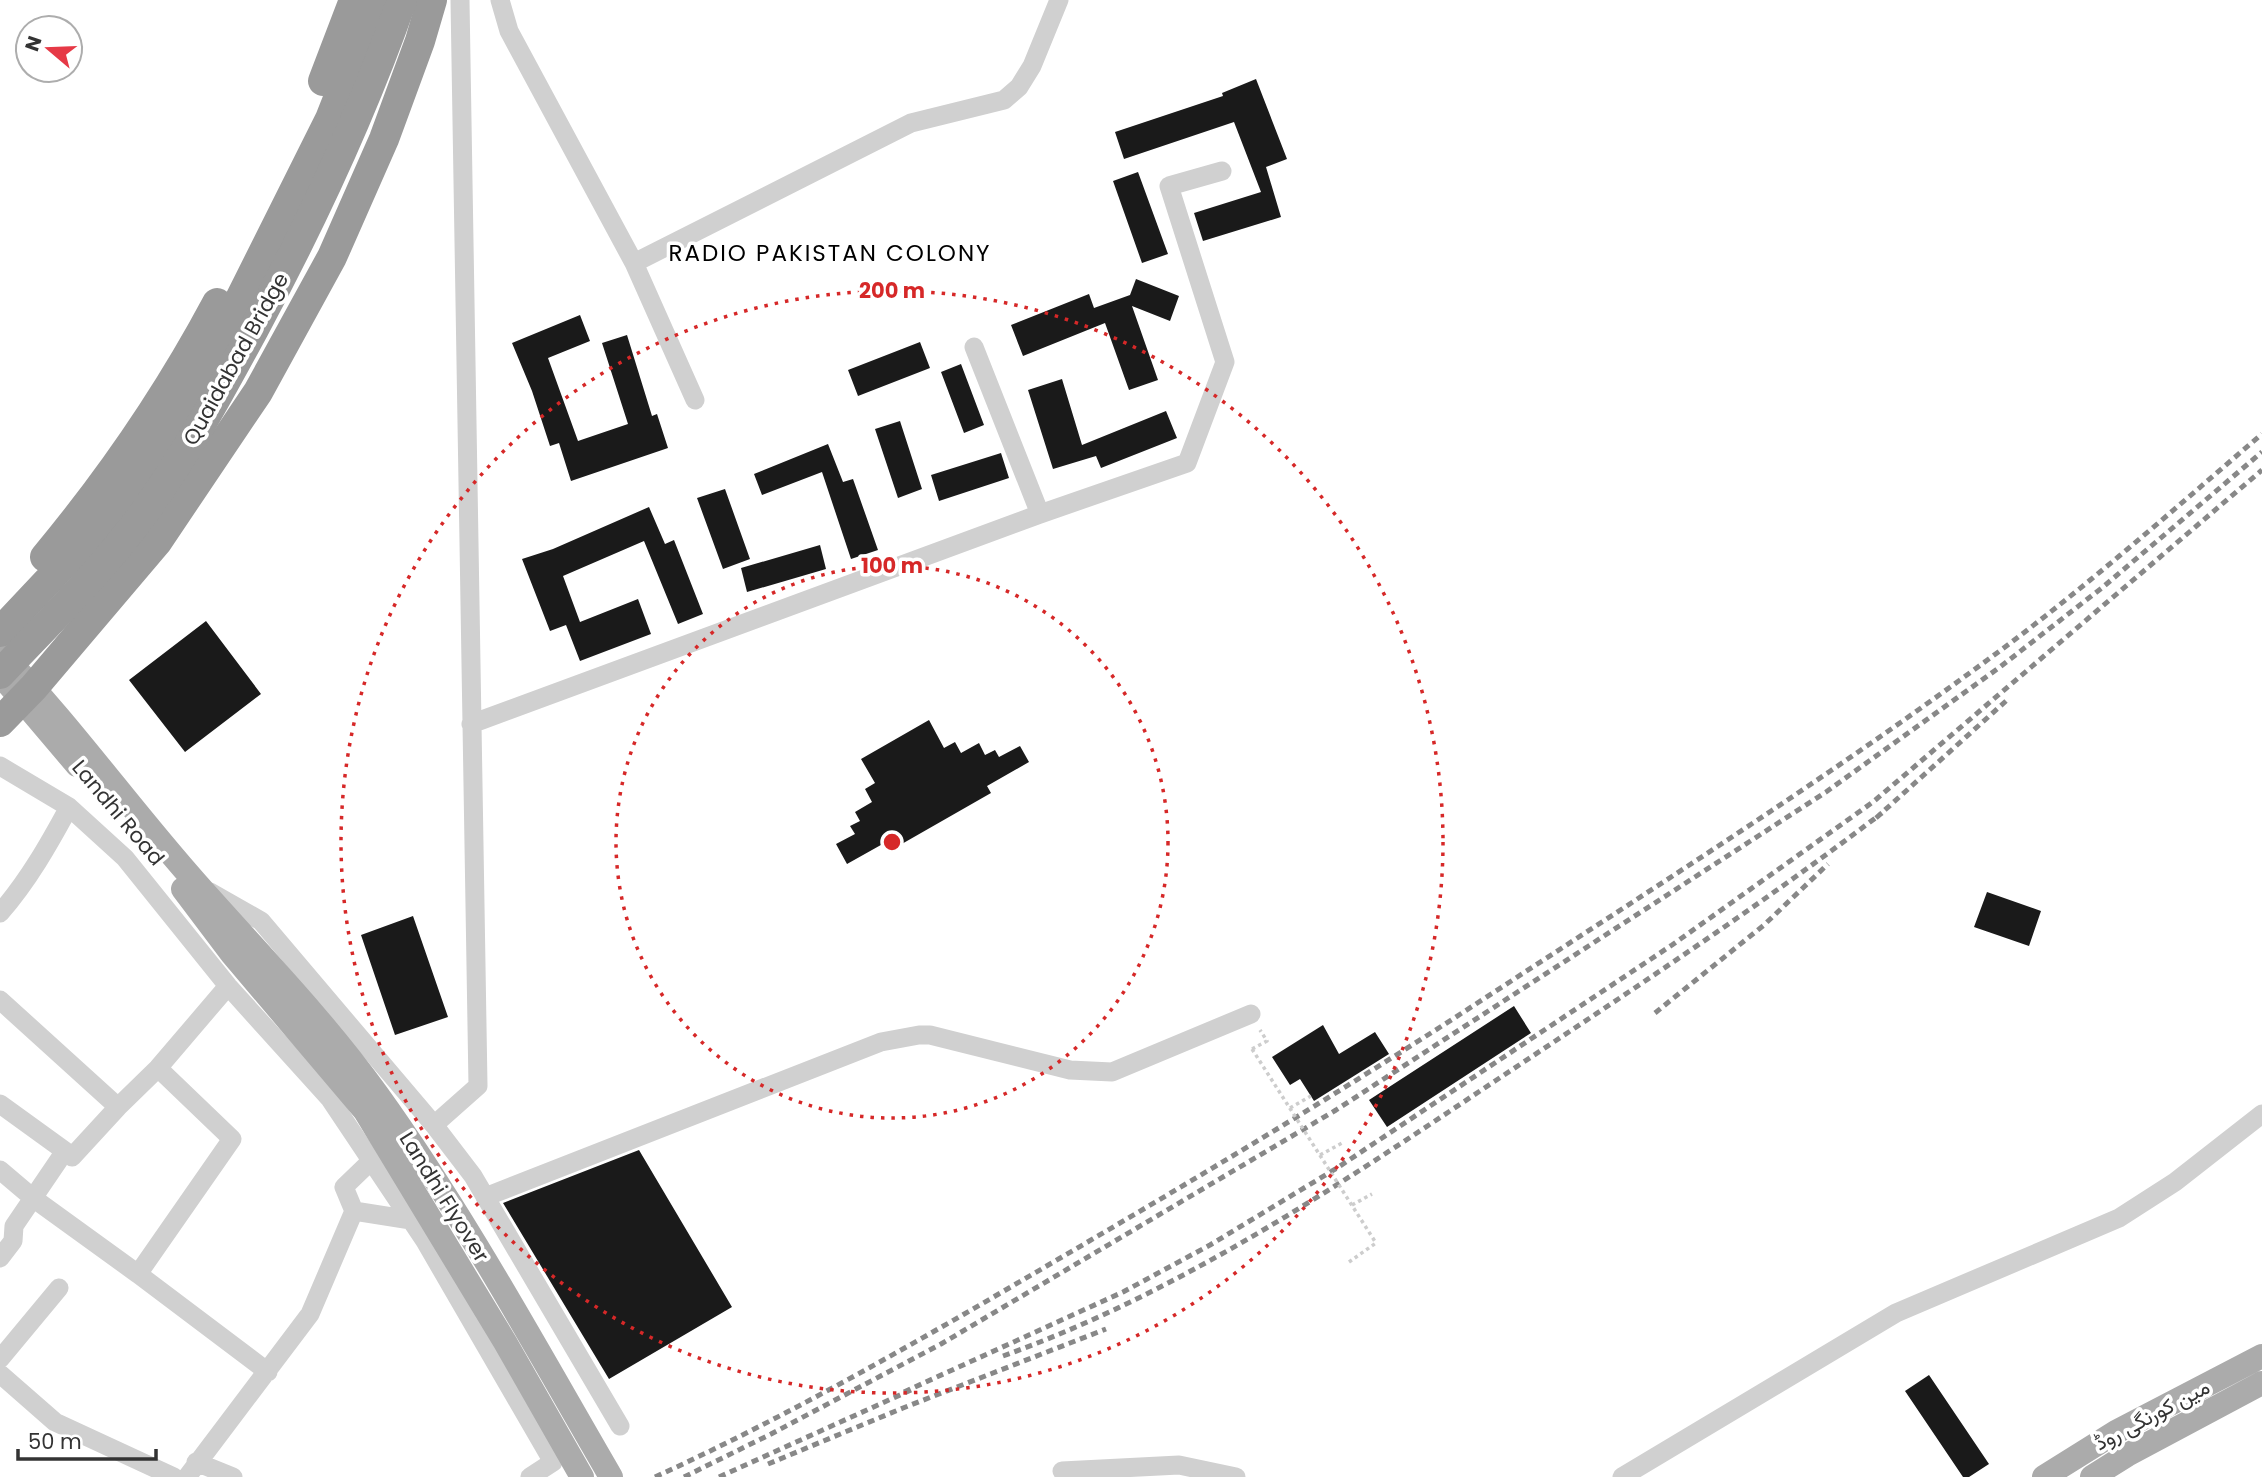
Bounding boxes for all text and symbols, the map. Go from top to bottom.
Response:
north arrow [14,14,84,84]
text: N [18,32,48,55]
district label: RADIO PAKISTAN COLONY [668,237,992,269]
street label: Quaidabad Bridge [176,267,295,450]
text: 200 m [859,276,925,305]
text: 100 m [861,551,923,580]
street label: Landhi Road [66,754,171,872]
centre of rings [880,830,904,854]
street label: Landhi Flyover [393,1126,496,1268]
street label: مین کورنگی روڈ [2089,1372,2215,1457]
scale bar [18,1418,156,1462]
text: 50 m [28,1427,82,1456]

